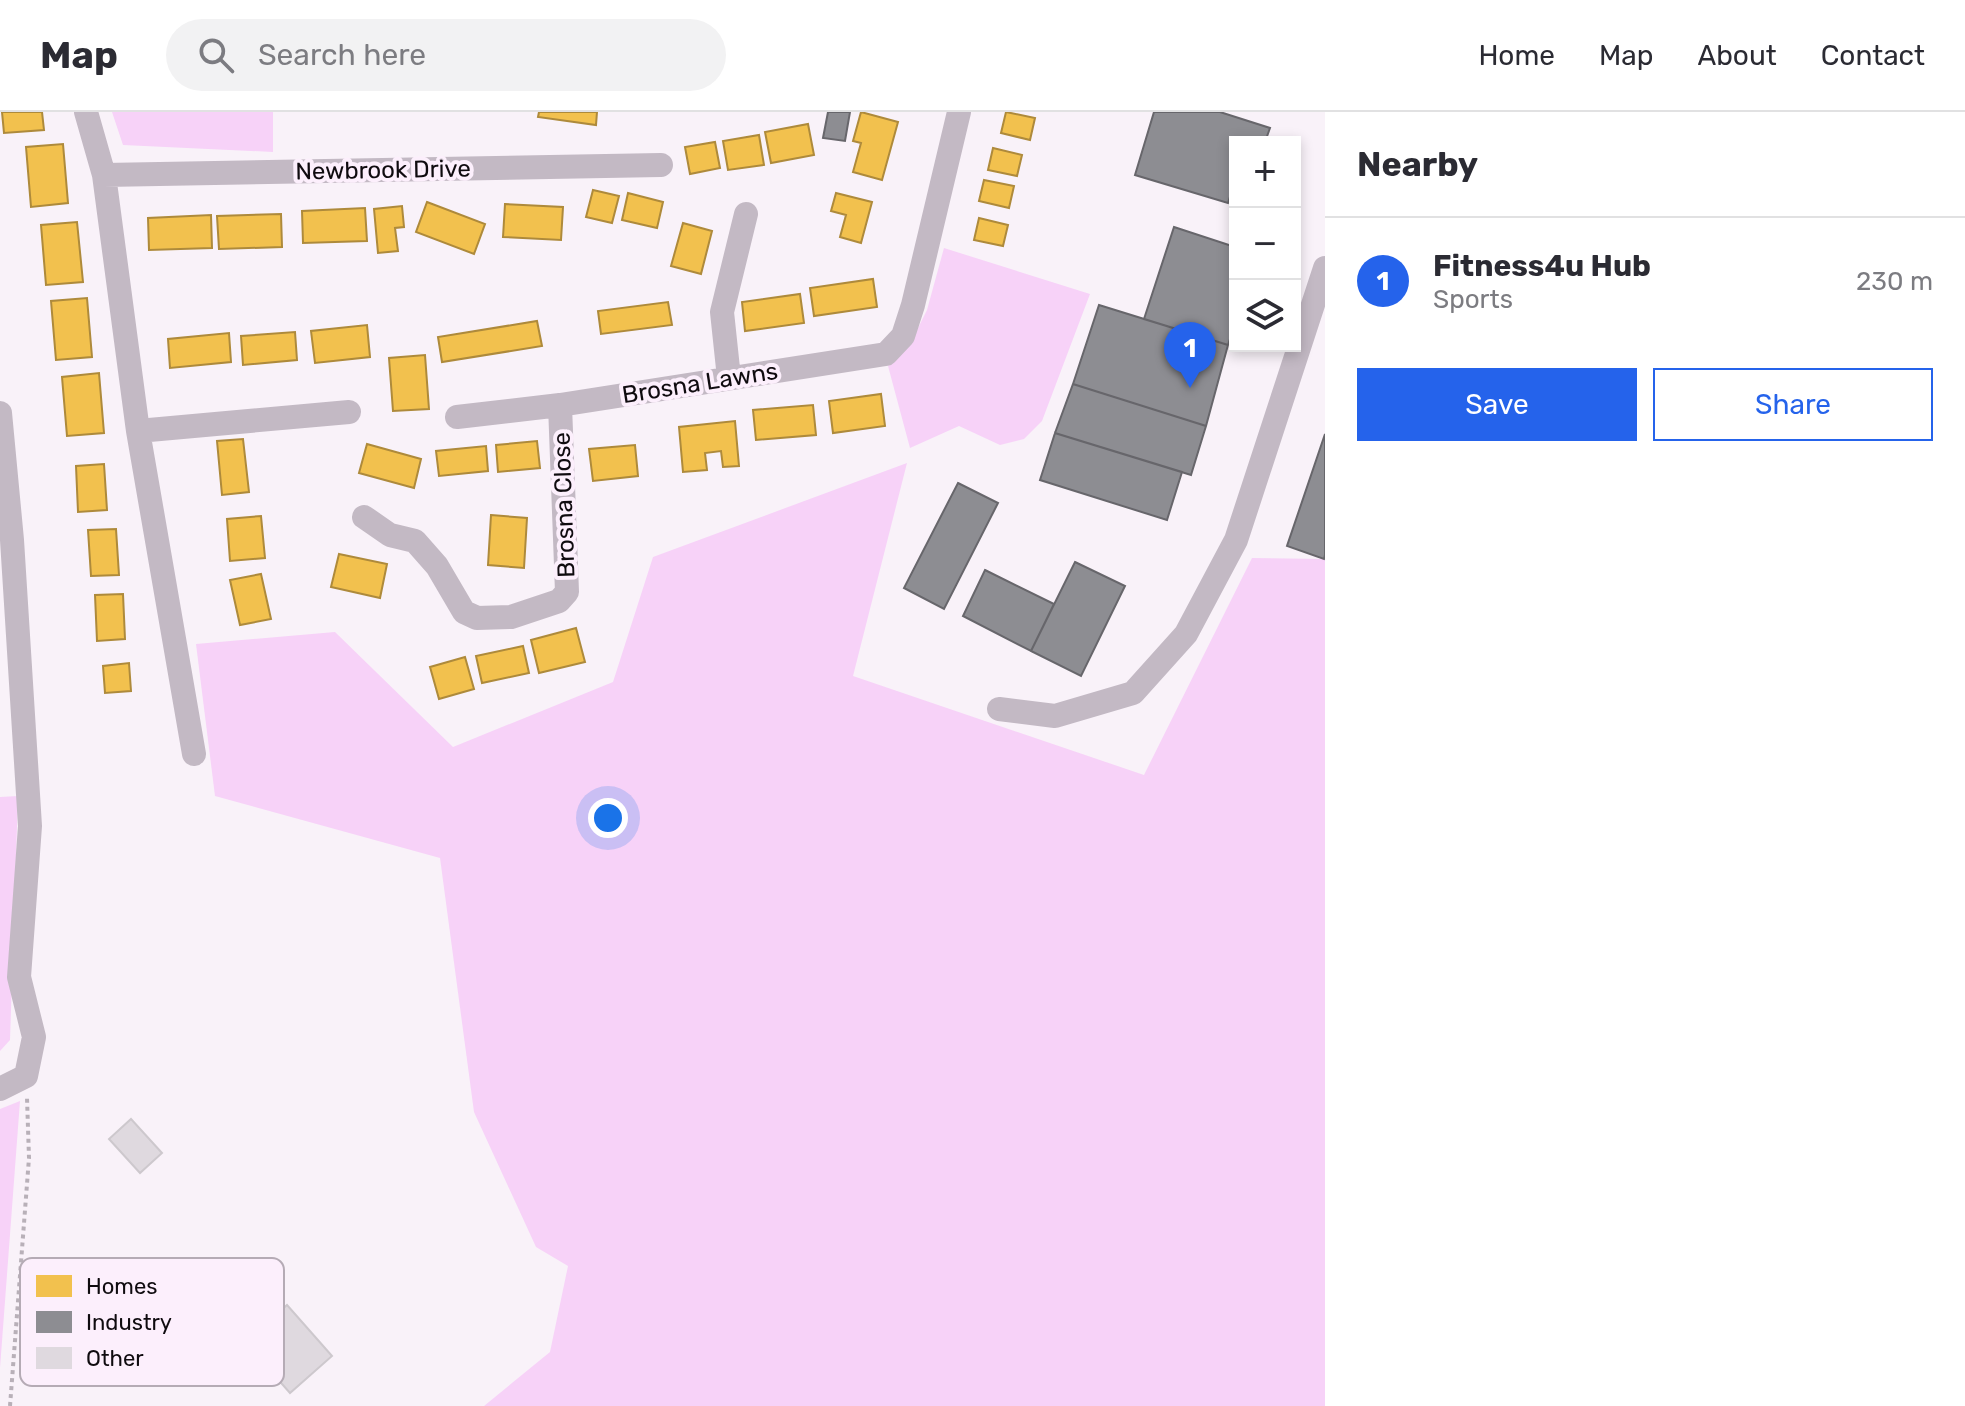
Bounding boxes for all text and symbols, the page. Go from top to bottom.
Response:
search box [166,19,726,91]
text: Map [40,32,118,78]
icon: search [194,33,238,77]
text: Search here [258,37,426,73]
text: Home [1478,39,1555,72]
text: Map [1599,39,1653,72]
text: About [1697,39,1777,72]
text: Contact [1821,39,1925,72]
map controls [1229,136,1301,352]
button: + [1229,136,1301,208]
text: Nearby [1357,144,1478,185]
street label: Newbrook Drive [295,154,471,186]
button: − [1229,208,1301,280]
text: Fitness4u Hub [1433,248,1651,284]
text: 1 [1377,266,1389,297]
text: 230 m [1856,266,1933,297]
button: layers [1229,280,1301,352]
text: Sports [1433,284,1513,315]
pin: 1 [1164,322,1216,388]
street label: Brosna Lawns [620,357,780,409]
button: Save [1357,368,1637,441]
button: Share [1653,368,1933,441]
street label: Brosna Close [547,432,581,578]
your location [588,798,628,838]
legend [20,1258,284,1386]
text: Homes [86,1273,157,1300]
text: Industry [86,1309,172,1336]
text: Other [86,1345,144,1372]

